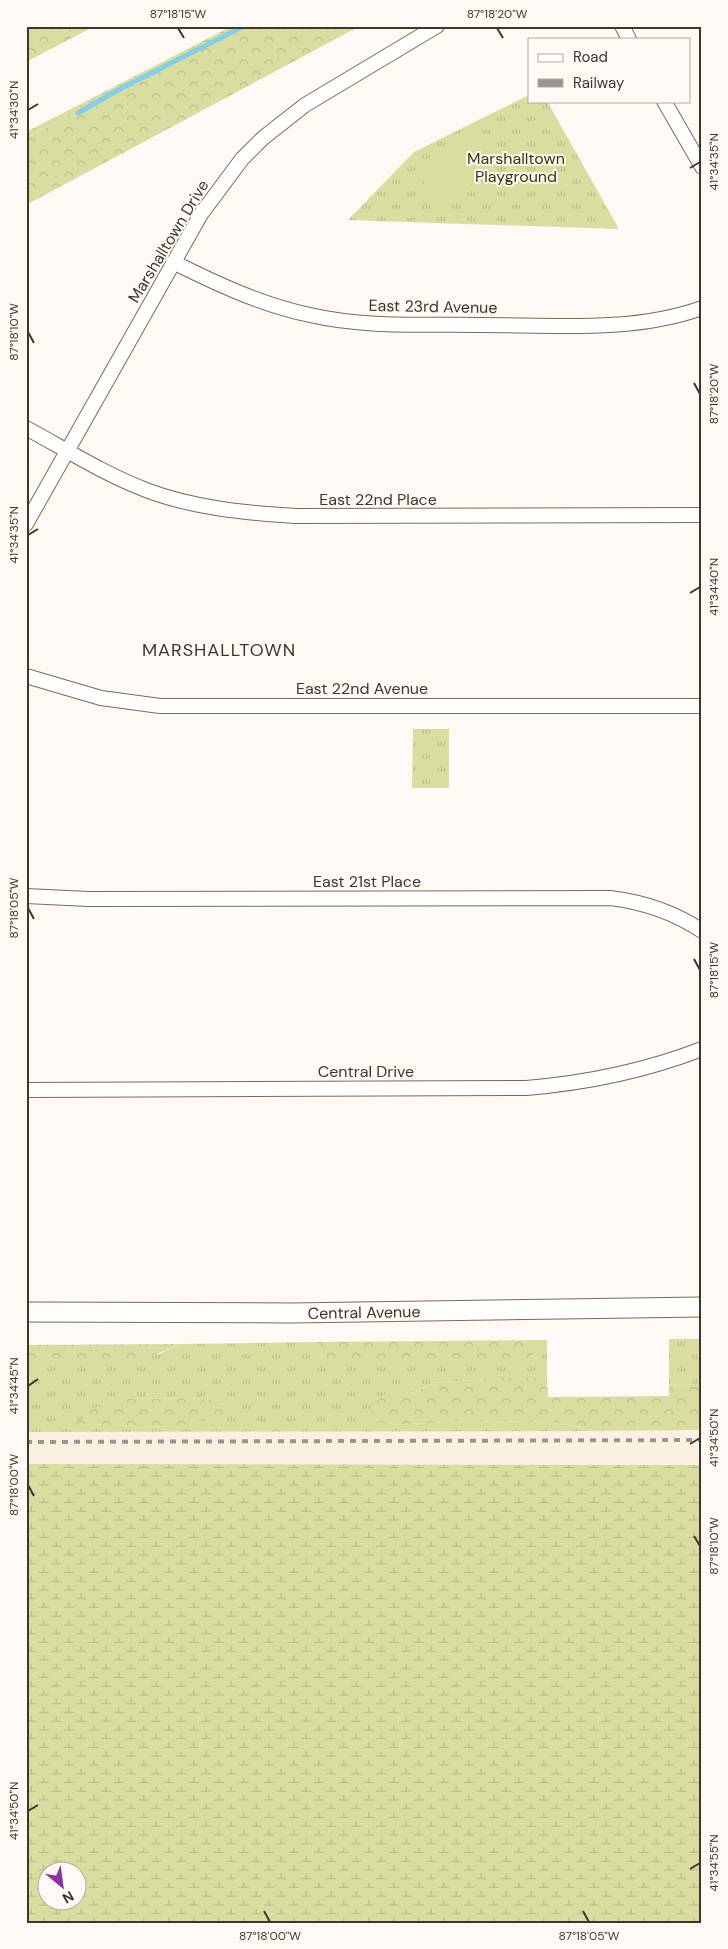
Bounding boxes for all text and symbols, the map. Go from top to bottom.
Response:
text: 87°18'15"W [150,6,207,22]
text: 87°18'20"W [467,6,528,22]
legend [528,38,690,102]
text: Road [573,47,608,67]
text: Railway [573,73,625,93]
text: 41°34'30"N [6,81,22,139]
text: 41°34'35"N [706,133,722,191]
park label: Marshalltown Playground [467,148,565,187]
street label: Marshalltown Drive [123,176,213,307]
street label: East 23rd Avenue [368,295,498,318]
text: 87°18'10"W [6,303,22,361]
text: 87°18'20"W [706,363,722,424]
street label: East 22nd Place [319,489,437,510]
text: 41°34'35"N [6,506,22,564]
text: 41°34'40"N [706,558,722,616]
district label: MARSHALLTOWN [142,638,296,662]
street label: East 22nd Avenue [296,678,428,699]
street label: East 21st Place [313,871,421,892]
text: 87°18'05"W [6,877,22,938]
text: 87°18'15"W [706,941,722,998]
street label: Central Drive [318,1061,414,1082]
street label: Central Avenue [307,1301,421,1324]
text: 41°34'45"N [6,1358,22,1414]
text: 41°34'50"N [706,1409,722,1467]
text: 87°18'00"W [6,1454,22,1516]
text: 87°18'10"W [706,1517,722,1575]
text: 41°34'50"N [6,1782,22,1840]
text: 41°34'55"N [706,1834,722,1892]
north arrow [38,1862,88,1912]
text: N [59,1887,77,1908]
text: 87°18'00"W [239,1928,301,1944]
text: 87°18'05"W [559,1928,620,1944]

